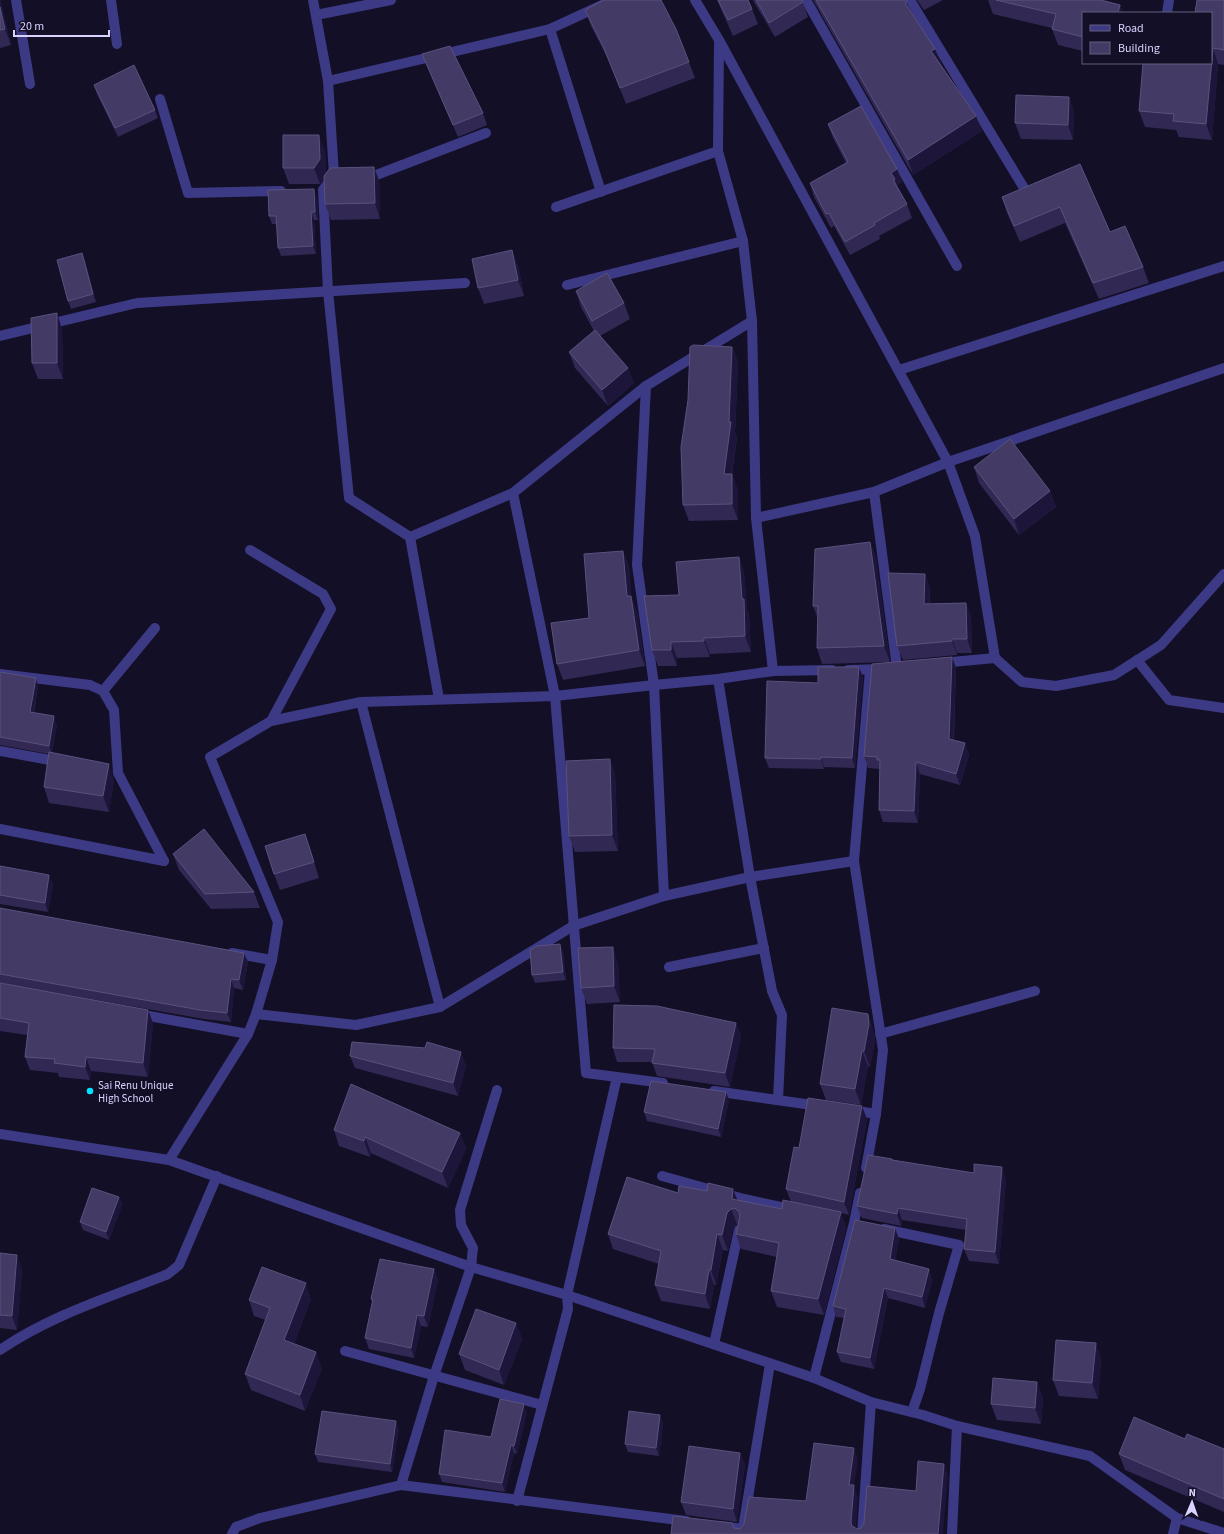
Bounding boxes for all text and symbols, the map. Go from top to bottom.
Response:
scale bar [14,12,109,38]
legend [1082,12,1212,64]
text: 20 m [20,18,44,35]
text: Road [1118,20,1144,37]
text: Building [1118,40,1160,57]
place label: Sai Renu Unique High School [98,1078,174,1106]
marker: Sai Renu Unique High School [85,1086,95,1096]
north arrow [1172,1482,1212,1522]
text: N [1188,1485,1196,1500]

